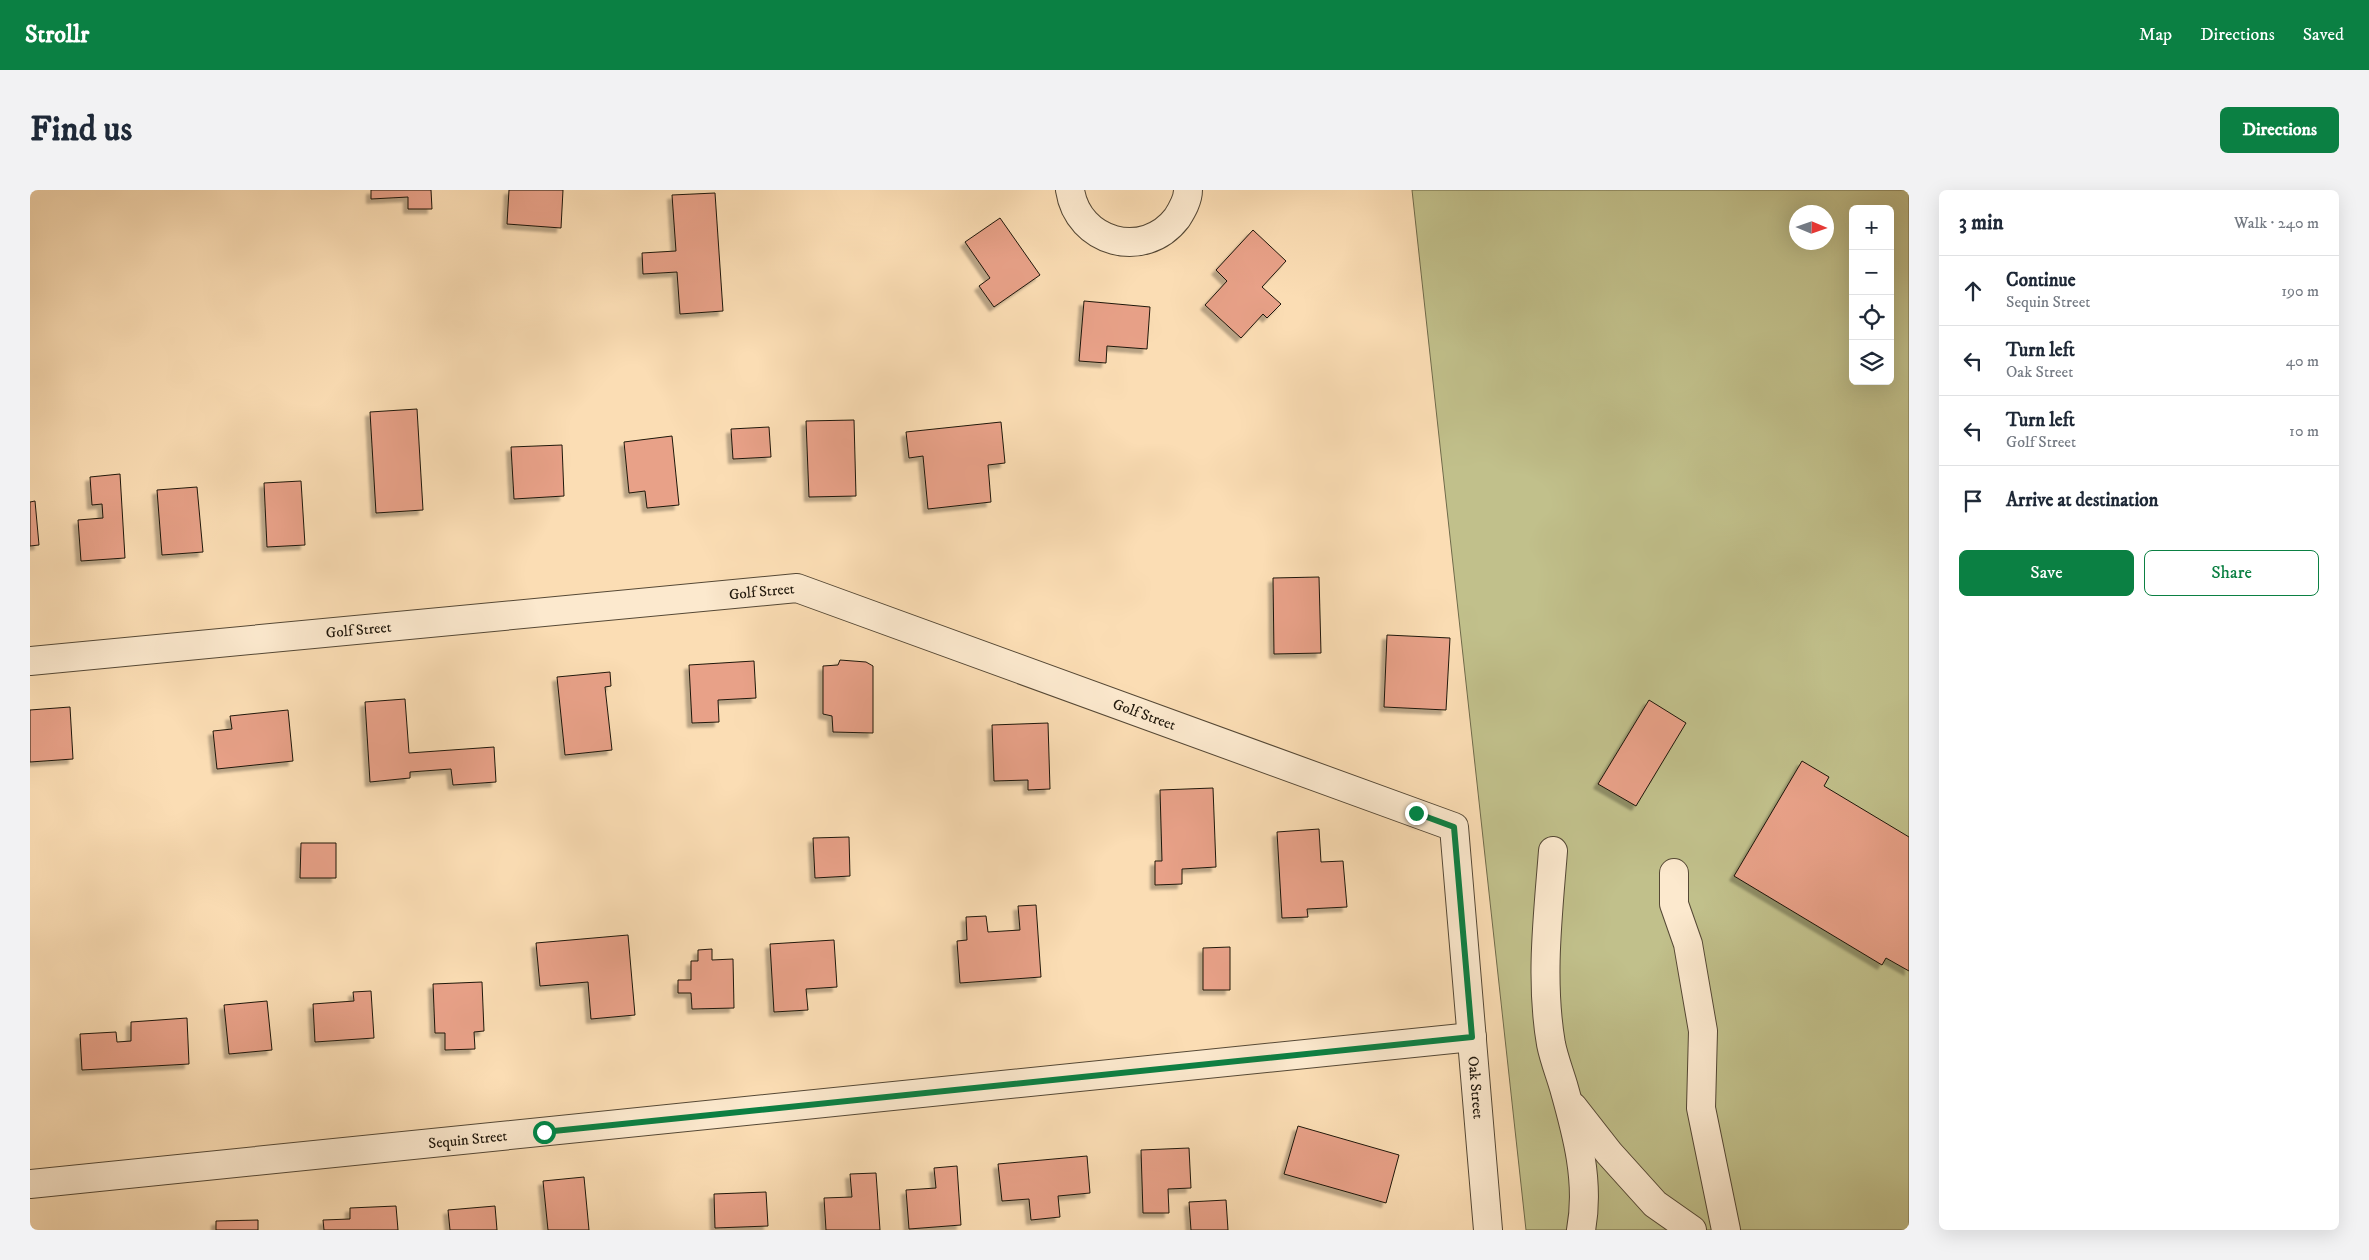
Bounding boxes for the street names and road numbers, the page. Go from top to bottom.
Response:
street label: Golf Street [728,579,796,604]
street label: Golf Street [325,618,392,643]
street label: Golf Street [1110,695,1178,735]
street label: Oak Street [1463,1055,1488,1120]
street label: Sequin Street [427,1126,508,1153]

